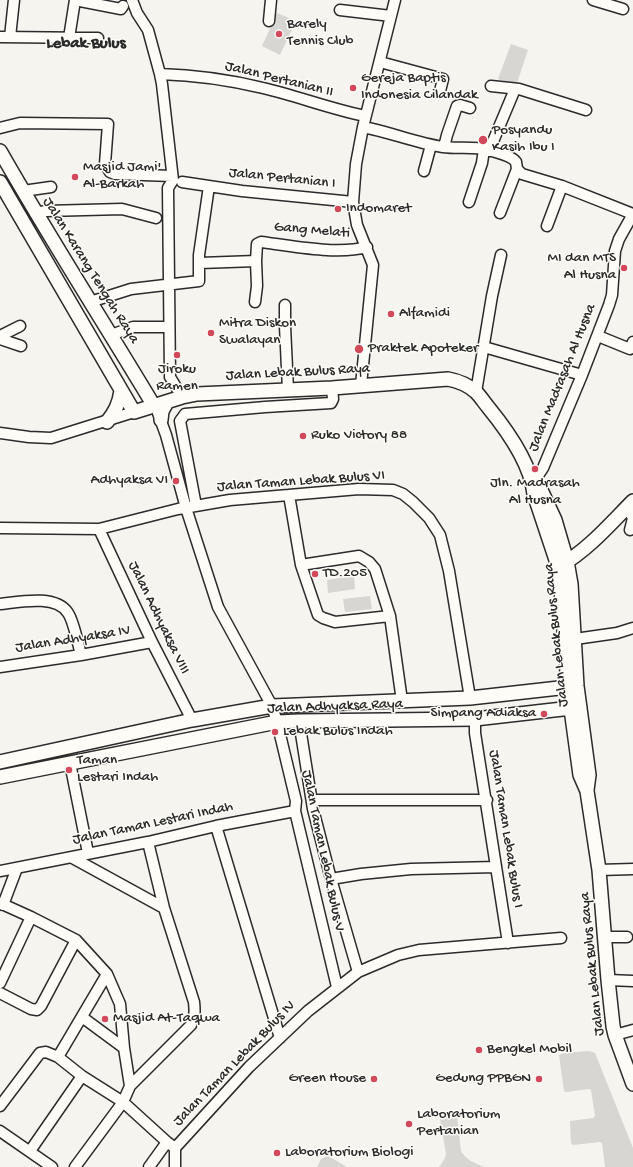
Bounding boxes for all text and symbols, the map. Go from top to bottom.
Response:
place label: Barely Tennis Club [287,16,353,51]
marker: Barely Tennis Club [274,29,284,39]
district label: Lebak Bulus [46,34,126,54]
street label: Jalan Pertanian II [223,58,335,102]
place label: Gereja Baptis Indonesia Cilandak [361,70,478,105]
marker: Gereja Baptis Indonesia Cilandak [348,83,358,93]
place label: Posyandu Kasih Ibu I [492,122,555,157]
marker: Posyandu Kasih Ibu I [477,134,489,146]
place label: Masjid Jami' Al-Barkah [83,159,161,194]
street label: Jalan Pertanian I [228,164,336,194]
marker: Masjid Jami' Al-Barkah [70,172,80,182]
street label: Jalan Karang Tengah Raya [38,195,142,347]
place label: Indomaret [346,200,411,218]
marker: Indomaret [333,204,343,214]
street label: Gang Melati [273,219,351,243]
place label: MI dan MTS Al Husna [548,250,616,285]
marker: MI dan MTS Al Husna [619,263,629,273]
street label: Jalan Madrasah Al Husna [525,302,601,454]
place label: Alfamidi [399,305,450,323]
marker: Alfamidi [386,309,396,319]
place label: Mitra Diskon Swalayan [219,315,296,350]
marker: Mitra Diskon Swalayan [206,328,216,338]
place label: Praktek Apoteker [368,340,478,358]
marker: Praktek Apoteker [353,343,365,355]
marker: Jiroku Ramen [172,350,182,360]
street label: Jalan Lebak Bulus Raya [225,360,371,386]
place label: Jiroku Ramen [156,361,198,396]
place label: Ruko Victory 88 [311,427,407,445]
marker: Ruko Victory 88 [298,431,308,441]
marker: Jln. Madrasah Al Husna [530,464,540,474]
street label: Jalan Taman Lebak Bulus VI [217,467,385,497]
place label: Adhyaksa VI [91,472,168,490]
place label: Jln. Madrasah Al Husna [490,475,580,510]
marker: Adhyaksa VI [171,476,181,486]
street label: Jalan Adhyaksa VIII [123,559,193,677]
street label: Jalan Lebak Bulus Raya [541,562,573,708]
place label: TD.205 [323,565,367,583]
marker: TD.205 [310,569,320,579]
street label: Jalan Adhyaksa IV [14,622,132,658]
street label: Jalan Adhyaksa Raya [267,696,403,718]
place label: Simpang Adiaksa [430,705,536,723]
marker: Simpang Adiaksa [539,709,549,719]
place label: Lebak Bulus Indah [283,723,393,741]
marker: Lebak Bulus Indah [270,727,280,737]
street label: Jalan Taman Lebak Bulus I [484,749,526,909]
place label: Taman Lestari Indah [77,752,158,787]
marker: Taman Lestari Indah [64,765,74,775]
street label: Jalan Taman Lebak Bulus V [296,769,348,933]
street label: Jalan Taman Lestari Indah [71,798,235,850]
street label: Jalan Lebak Bulus Raya [577,891,609,1037]
street label: Jalan Taman Lebak Bulus IV [170,997,300,1131]
place label: Masjid At-Taqwa [113,1010,220,1028]
marker: Masjid At-Taqwa [100,1014,110,1024]
place label: Bengkel Mobil [487,1041,572,1059]
marker: Bengkel Mobil [474,1045,484,1055]
place label: Green House [288,1070,366,1088]
place label: Gedung PPBGN [435,1070,531,1088]
marker: Green House [369,1074,379,1084]
marker: Gedung PPBGN [534,1074,544,1084]
place label: Laboratorium Pertanian [417,1106,500,1141]
marker: Laboratorium Pertanian [404,1119,414,1129]
place label: Laboratorium Biologi [285,1144,413,1162]
marker: Laboratorium Biologi [272,1148,282,1158]

